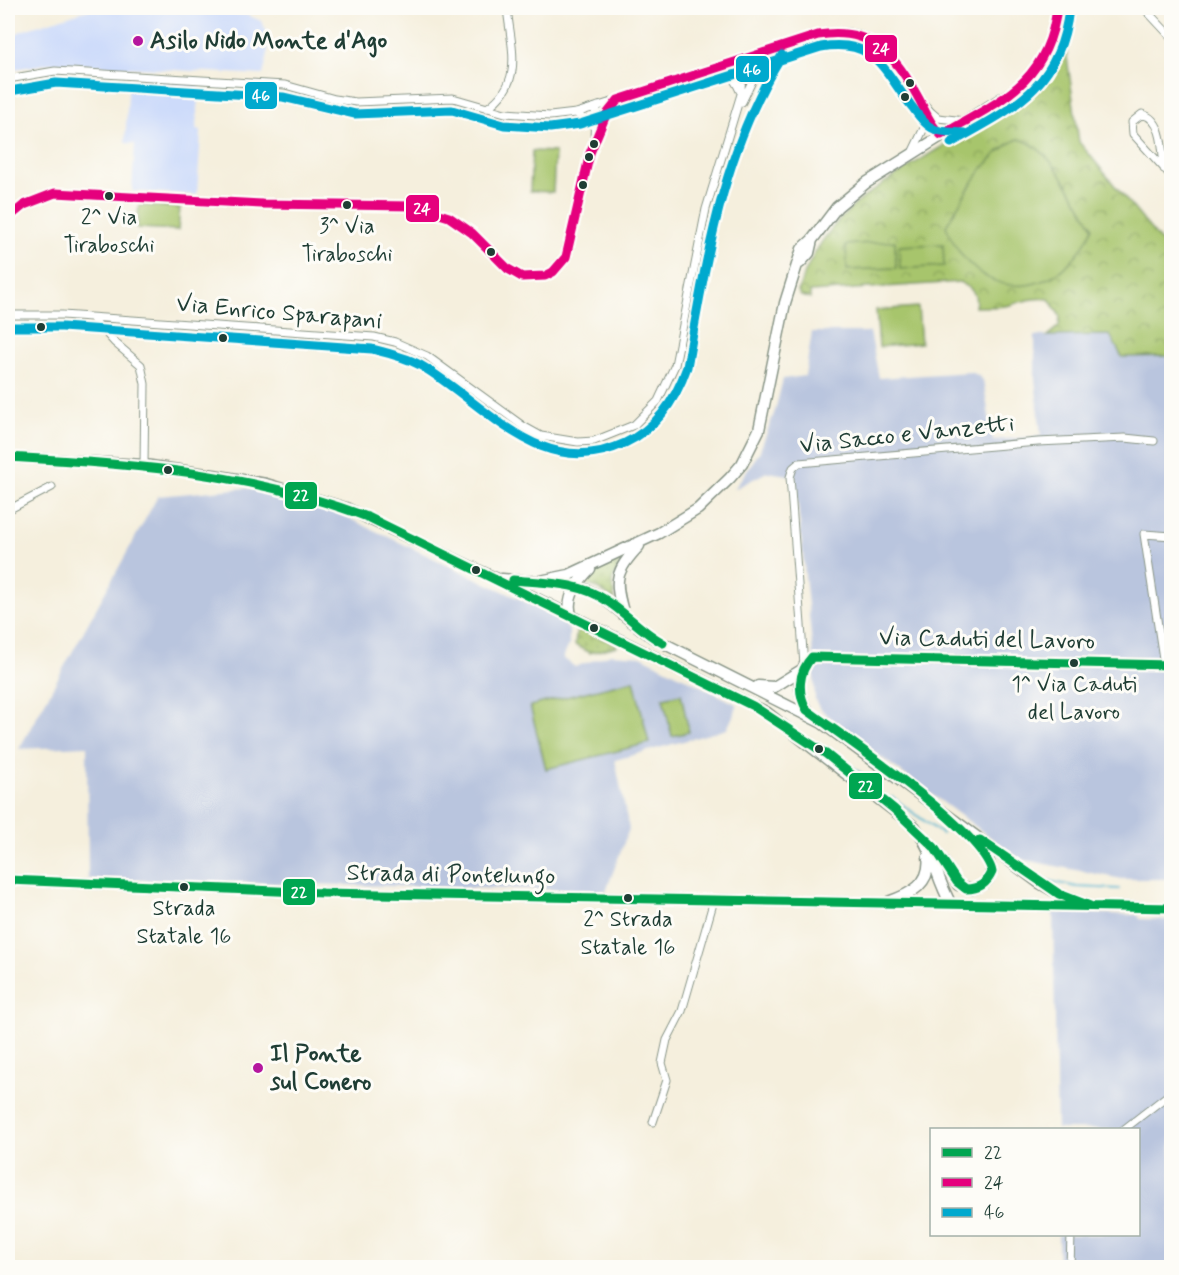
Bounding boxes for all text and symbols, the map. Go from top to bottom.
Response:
place label: Asilo Nido Monte d'Ago [150,26,387,58]
marker: Asilo Nido Monte d'Ago [131,34,145,48]
line badge: 24 [864,34,898,63]
text: 24 [872,39,890,60]
line badge: 46 [735,55,770,83]
text: 46 [743,60,761,81]
unlabelled marker [904,77,916,89]
line badge: 46 [244,81,278,110]
text: 46 [252,86,270,107]
unlabelled marker [899,91,911,103]
unlabelled marker [588,138,600,150]
unlabelled marker [583,151,595,163]
unlabelled marker [577,179,589,191]
marker: 2^ Via Tiraboschi [103,190,115,202]
line badge: 24 [405,194,440,223]
marker: 3^ Via Tiraboschi [341,199,353,211]
text: 24 [413,199,431,220]
place label: 2^ Via Tiraboschi [64,204,154,260]
place label: 3^ Via Tiraboschi [302,213,392,269]
unlabelled marker [485,246,497,258]
street label: Via Enrico Sparapani [175,289,383,337]
unlabelled marker [35,321,47,333]
unlabelled marker [217,332,229,344]
street label: Via Sacco e Vanzetti [798,408,1016,462]
unlabelled marker [162,464,174,476]
line badge: 22 [284,481,318,510]
text: 22 [293,486,309,507]
unlabelled marker [470,564,482,576]
unlabelled marker [588,622,600,634]
street label: Via Caduti del Lavoro [879,623,1095,657]
marker: 1^ Via Caduti del Lavoro [1068,657,1080,669]
place label: 1^ Via Caduti del Lavoro [1011,671,1137,727]
unlabelled marker [813,743,825,755]
line badge: 22 [848,772,883,800]
text: 22 [858,777,874,798]
street label: Strada di Pontelungo [346,858,556,895]
line badge: 22 [282,878,316,906]
marker: Strada Statale 16 [178,881,190,893]
text: 22 [291,883,307,904]
marker: 2^ Strada Statale 16 [622,892,634,904]
place label: Strada Statale 16 [137,895,231,951]
place label: 2^ Strada Statale 16 [581,906,675,962]
place label: Il Ponte sul Conero [269,1039,371,1098]
marker: Il Ponte sul Conero [251,1061,265,1075]
legend [930,1128,1140,1236]
text: 22 [984,1141,1002,1165]
text: 24 [984,1171,1004,1195]
text: 46 [984,1201,1004,1225]

